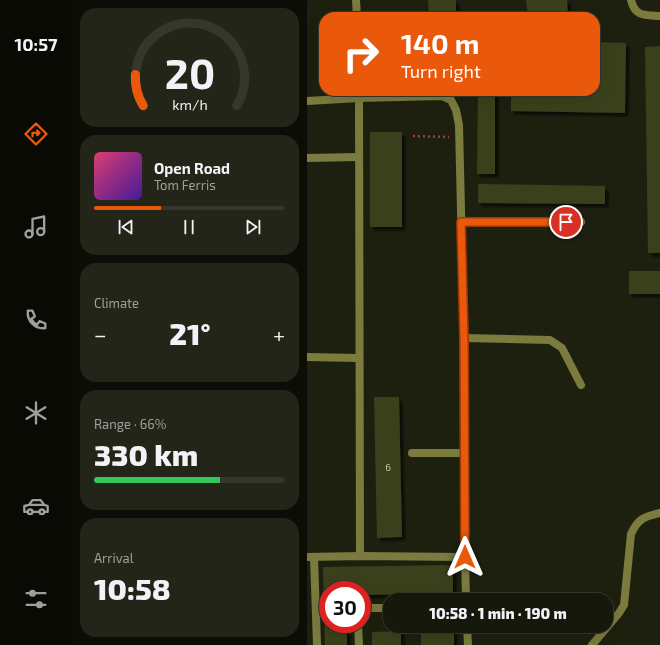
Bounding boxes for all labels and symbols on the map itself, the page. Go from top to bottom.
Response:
pin [549,205,583,239]
house number: 6 [385,461,391,473]
position arrow [444,536,486,578]
speed limit sign: 30 [319,581,371,633]

